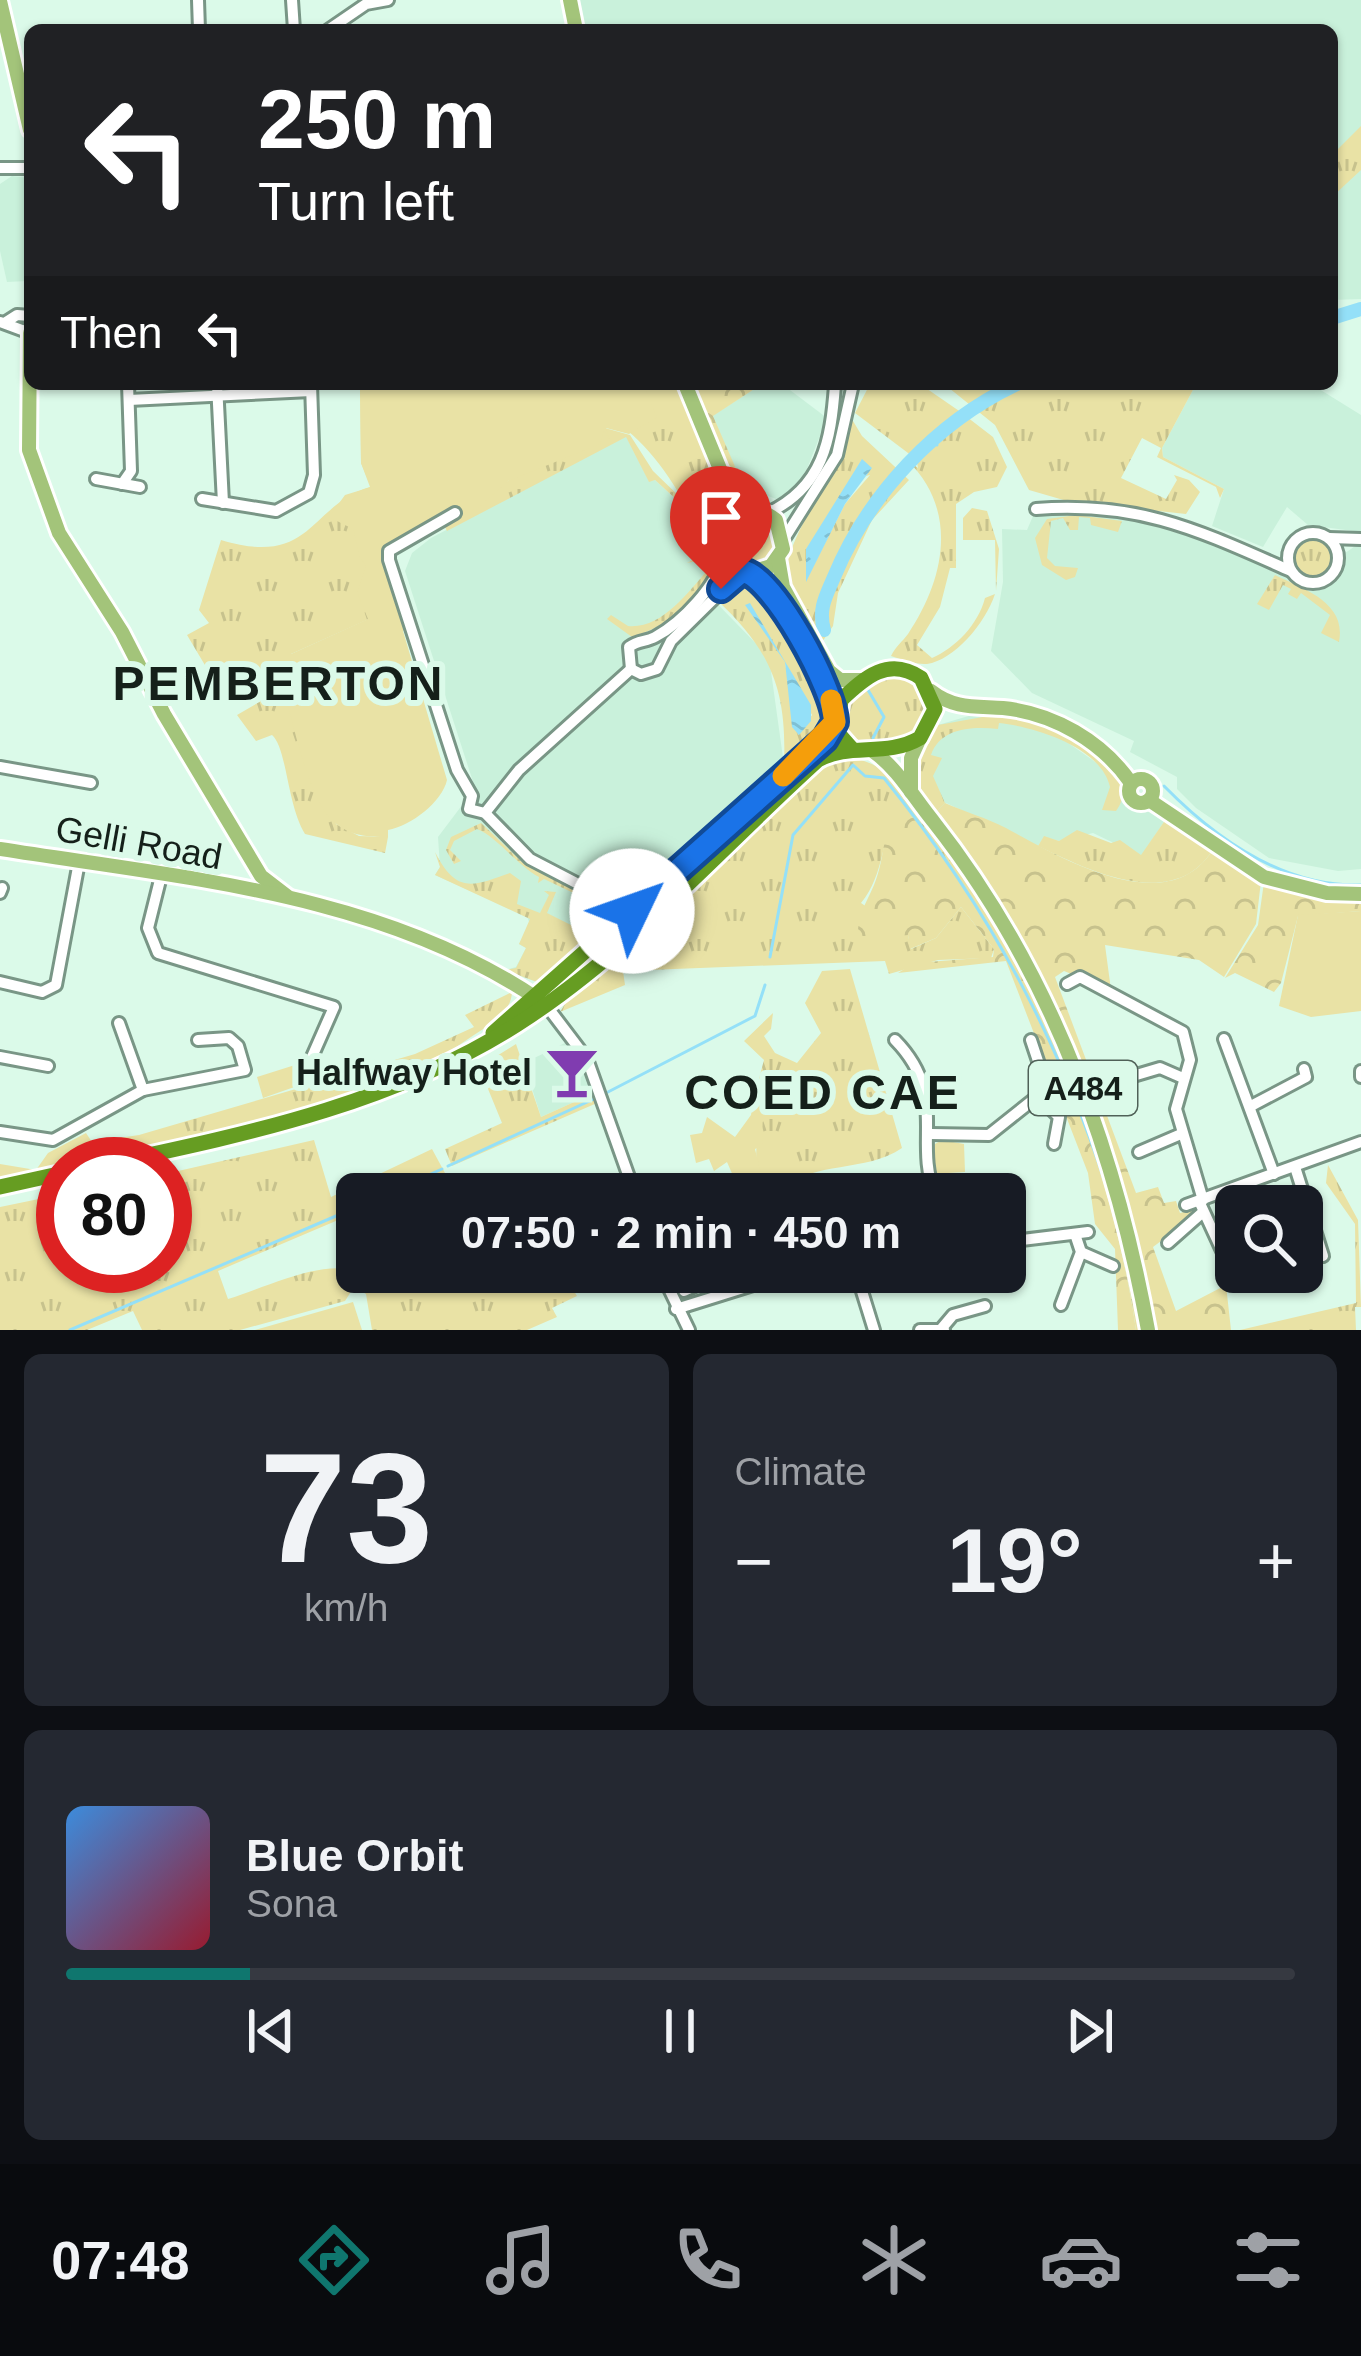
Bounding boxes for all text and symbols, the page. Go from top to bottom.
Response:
icon: left [60,72,216,228]
text: 250 m [258,72,496,166]
text: Turn left [258,171,454,231]
icon: left [187,300,253,366]
text: Then [60,307,163,358]
pin [670,466,772,589]
icon: arrive [688,484,754,550]
district label: PEMBERTON [113,657,445,710]
street label: Gelli Road [53,808,225,877]
position arrow [569,848,695,974]
bar icon: Halfway Hotel [543,1043,601,1101]
place label: Halfway Hotel [296,1052,532,1093]
road number: A484 [1029,1061,1137,1115]
district label: COED CAE [684,1066,962,1119]
speed limit sign: 80 [36,1137,192,1293]
map controls [1215,1185,1323,1293]
button: search [1215,1185,1323,1293]
text: 07:50 · 2 min · 450 m [461,1207,901,1258]
text: 73 [259,1421,433,1595]
text: Climate [735,1450,867,1493]
text: 19° [947,1511,1083,1611]
text: − [735,1524,773,1598]
text: + [1256,1524,1295,1598]
text: km/h [304,1586,389,1629]
text: Blue Orbit [246,1830,464,1881]
text: Sona [246,1882,337,1925]
icon: previous [238,1998,304,2064]
icon: pause [647,1998,713,2064]
icon: next [1057,1998,1123,2064]
icon: directions [292,2218,376,2302]
icon: music [479,2218,563,2302]
icon: phone [666,2218,750,2302]
icon: climate [852,2218,936,2302]
icon: car [1039,2218,1123,2302]
icon: filters [1226,2218,1310,2302]
text: 07:48 [51,2230,189,2290]

